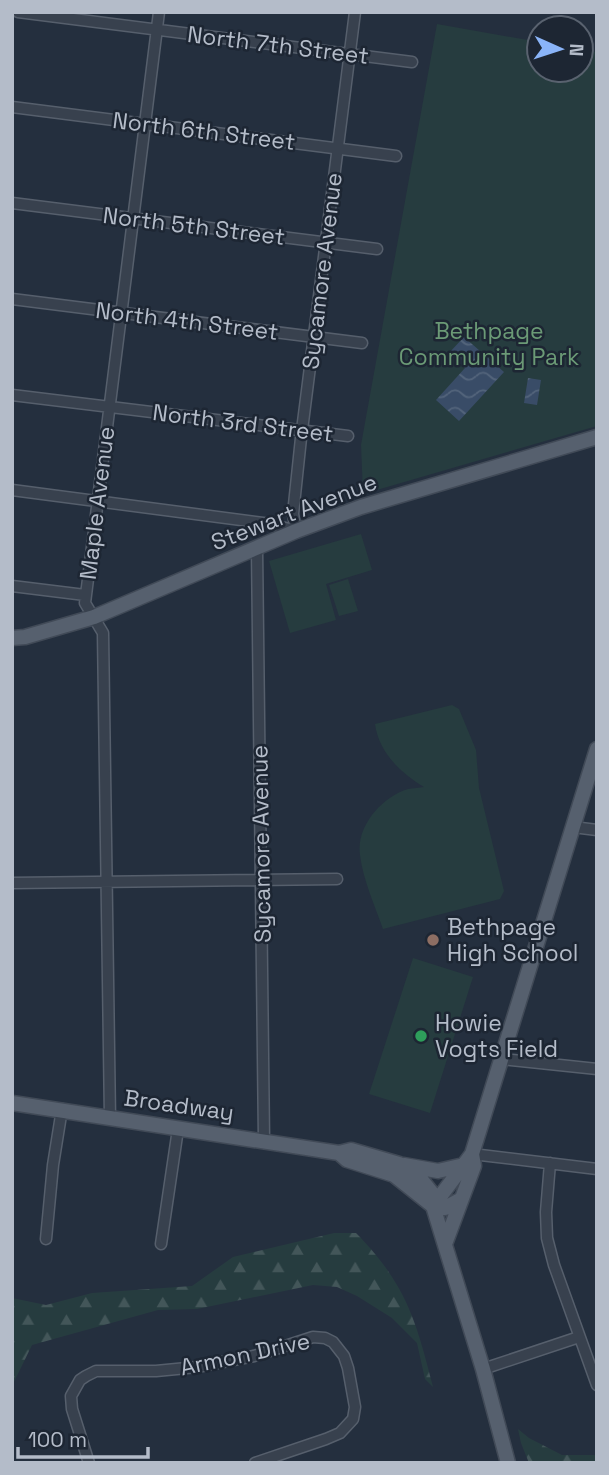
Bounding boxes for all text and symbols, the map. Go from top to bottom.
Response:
north arrow [525,14,595,84]
street label: North 7th Street [186,19,370,71]
text: N [564,43,589,57]
street label: North 6th Street [111,105,297,157]
street label: Sycamore Avenue [295,171,349,371]
street label: North 5th Street [101,200,287,252]
street label: North 4th Street [94,295,280,347]
park label: Bethpage Community Park [399,316,579,372]
street label: North 3rd Street [151,397,335,449]
street label: Maple Avenue [73,425,121,581]
street label: Stewart Avenue [207,467,381,557]
street label: Sycamore Avenue [244,745,278,943]
place label: Bethpage High School [447,912,579,968]
marker: Bethpage High School [425,932,441,948]
place label: Howie Vogts Field [435,1008,558,1064]
marker: Howie Vogts Field [413,1028,429,1044]
street label: Broadway [122,1082,236,1128]
street label: Armon Drive [177,1326,313,1382]
scale bar [18,1416,147,1460]
text: 100 m [28,1426,87,1453]

